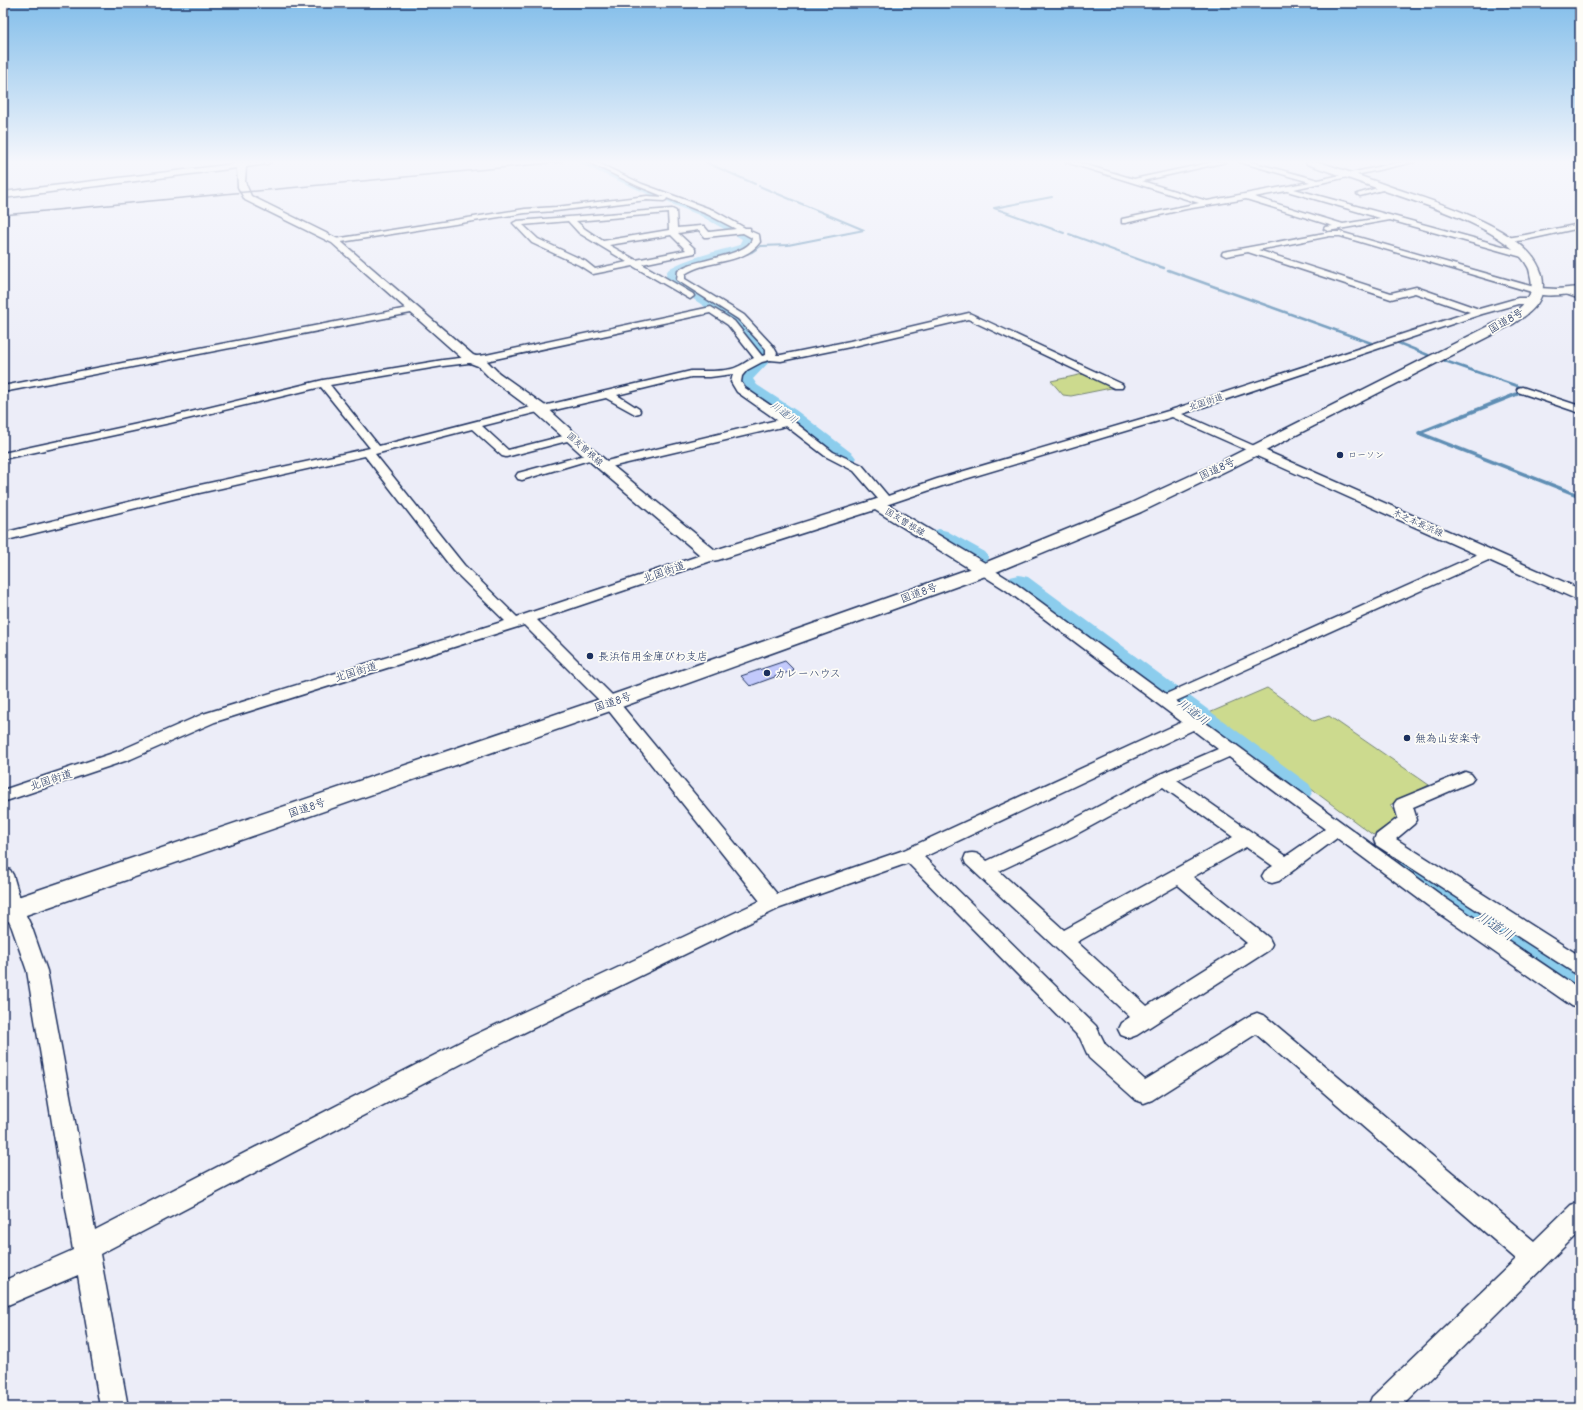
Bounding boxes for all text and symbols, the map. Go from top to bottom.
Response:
street label: 国道8号 [1486,306,1526,336]
street label: 北国街道 [1187,392,1225,412]
water label: 川道川 [768,399,800,427]
street label: 国友曽根線 [565,430,605,468]
marker: ローソン [1335,450,1345,460]
place label: ローソン [1348,450,1384,460]
street label: 国道8号 [1197,455,1237,483]
street label: 国友曽根線 [883,506,927,538]
street label: 木之本長浜線 [1391,507,1445,539]
street label: 北国街道 [641,559,687,585]
street label: 国道8号 [899,580,939,606]
place label: 長浜信用金庫びわ支店 [598,650,708,663]
marker: 長浜信用金庫びわ支店 [585,651,595,661]
street label: 北国街道 [333,659,379,685]
place label: カレーハウス [775,667,841,680]
marker: カレーハウス [762,668,772,678]
street label: 国道8号 [593,690,633,714]
water label: 川道川 [1174,696,1212,728]
place label: 無為山安楽寺 [1415,732,1481,745]
marker: 無為山安楽寺 [1402,733,1412,743]
street label: 北国街道 [28,767,74,793]
street label: 国道8号 [287,796,327,820]
water label: 川道川 [1473,907,1517,945]

